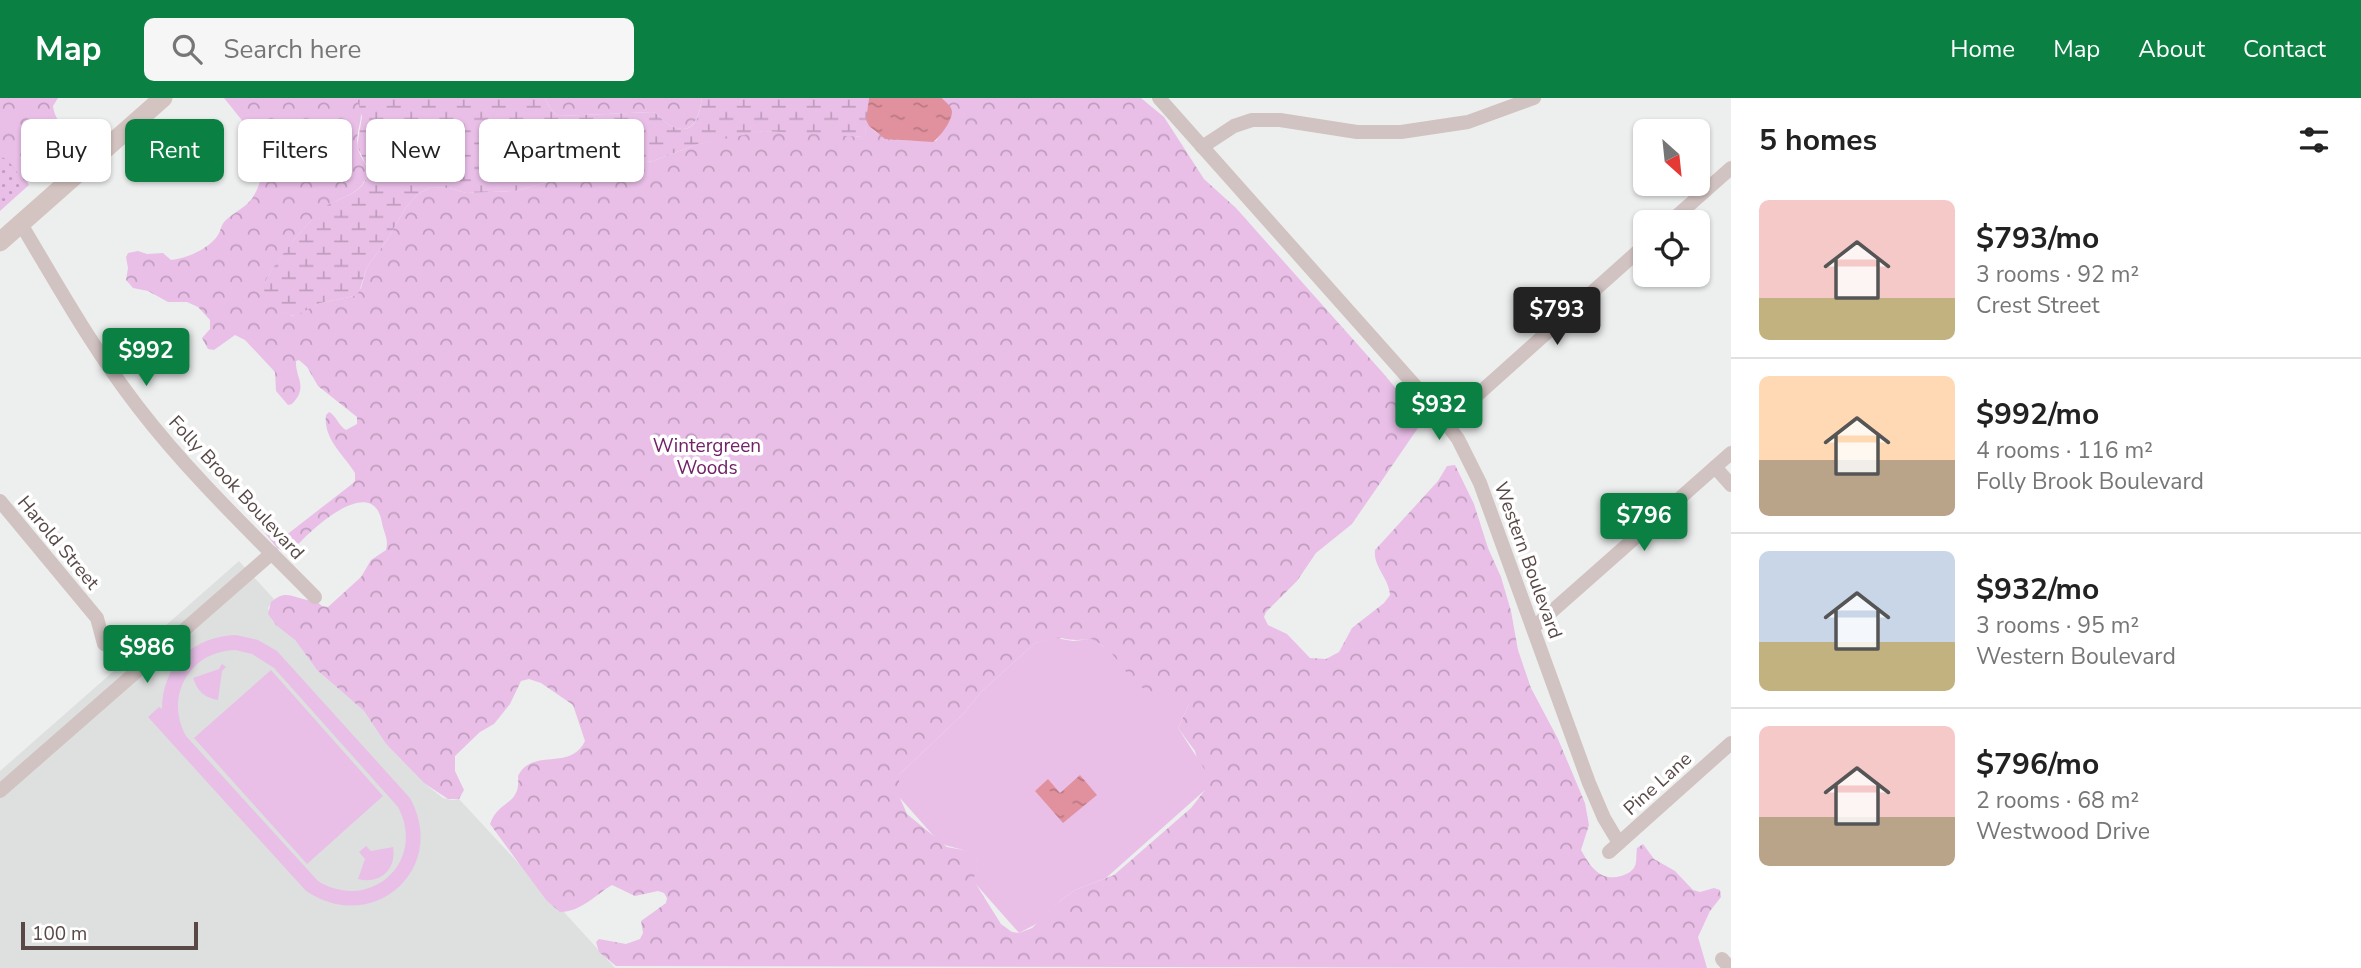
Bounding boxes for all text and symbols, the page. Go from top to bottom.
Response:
search box [144,18,634,81]
text: Map [35,27,102,72]
icon: search [168,30,206,68]
text: Search here [224,32,361,67]
text: Home [1950,33,2015,65]
text: Map [2053,33,2100,65]
text: About [2138,33,2205,65]
text: Contact [2243,33,2326,65]
chip: Buy [21,119,111,182]
chip: Rent [125,119,224,182]
chip: Filters [238,119,352,182]
chip: New [366,119,465,182]
chip: Apartment [479,119,644,182]
north arrow [1633,119,1710,196]
map controls [1633,119,1710,287]
text: 5 homes [1759,120,1877,161]
icon: filters [2295,121,2333,159]
button: locate [1633,210,1710,287]
text: $793/mo [1976,218,2099,259]
icon: home [1815,228,1899,312]
text: 3 rooms · 92 m² [1976,259,2139,290]
pin: $793 [1516,288,1598,347]
text: Crest Street [1976,290,2099,321]
text: $793 [1529,294,1585,325]
pin: $992 [105,328,187,388]
text: $992 [118,335,174,366]
pin: $932 [1398,382,1480,442]
text: $932 [1411,389,1467,420]
text: $992/mo [1976,394,2099,435]
icon: home [1815,404,1899,488]
street label: Folly Brook Boulevard [163,410,310,565]
park label: Wintergreen Woods [653,433,761,481]
text: 4 rooms · 116 m² [1976,435,2153,466]
text: Folly Brook Boulevard [1976,466,2204,497]
street label: Western Boulevard [1488,478,1569,642]
street label: Harold Street [11,490,105,595]
pin: $796 [1603,494,1685,553]
text: $796 [1616,500,1672,531]
text: $932/mo [1976,569,2099,610]
icon: home [1815,579,1899,663]
text: 3 rooms · 95 m² [1976,610,2139,641]
pin: $986 [106,626,188,685]
text: $986 [119,632,175,663]
text: Western Boulevard [1976,641,2176,672]
text: $796/mo [1976,744,2099,785]
street label: Pine Lane [1618,746,1697,821]
icon: home [1815,754,1899,838]
text: 2 rooms · 68 m² [1976,785,2139,816]
text: Westwood Drive [1976,816,2150,847]
scale bar [21,919,198,951]
text: 100 m [32,921,87,947]

